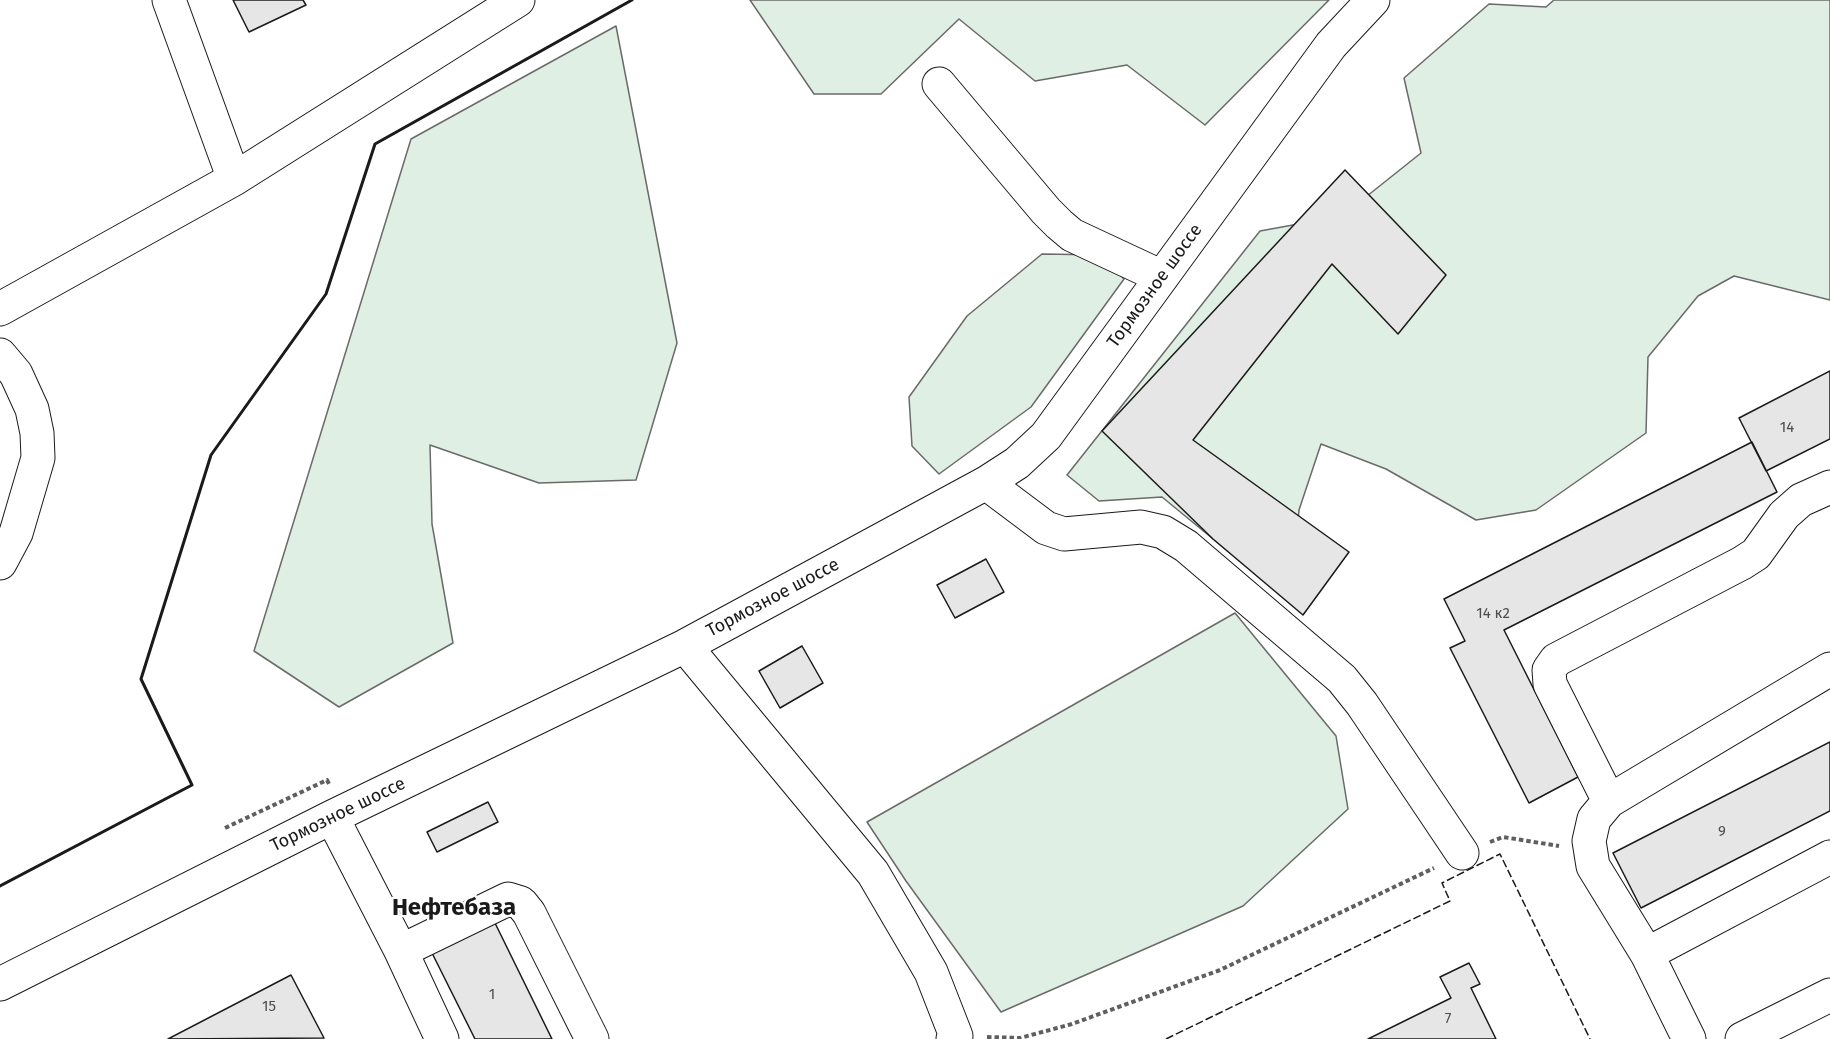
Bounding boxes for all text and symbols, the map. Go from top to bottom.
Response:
street label: Тормозное шоссе [1103,220,1207,352]
house number: 14 [1780,419,1794,437]
street label: Тормозное шоссе [703,554,843,642]
house number: 14 к2 [1476,605,1510,623]
street label: Тормозное шоссе [267,773,409,857]
house number: 9 [1718,823,1726,841]
district label: Нефтебаза [392,894,516,922]
house number: 1 [489,986,495,1004]
house number: 15 [262,998,276,1016]
house number: 7 [1445,1010,1451,1028]

